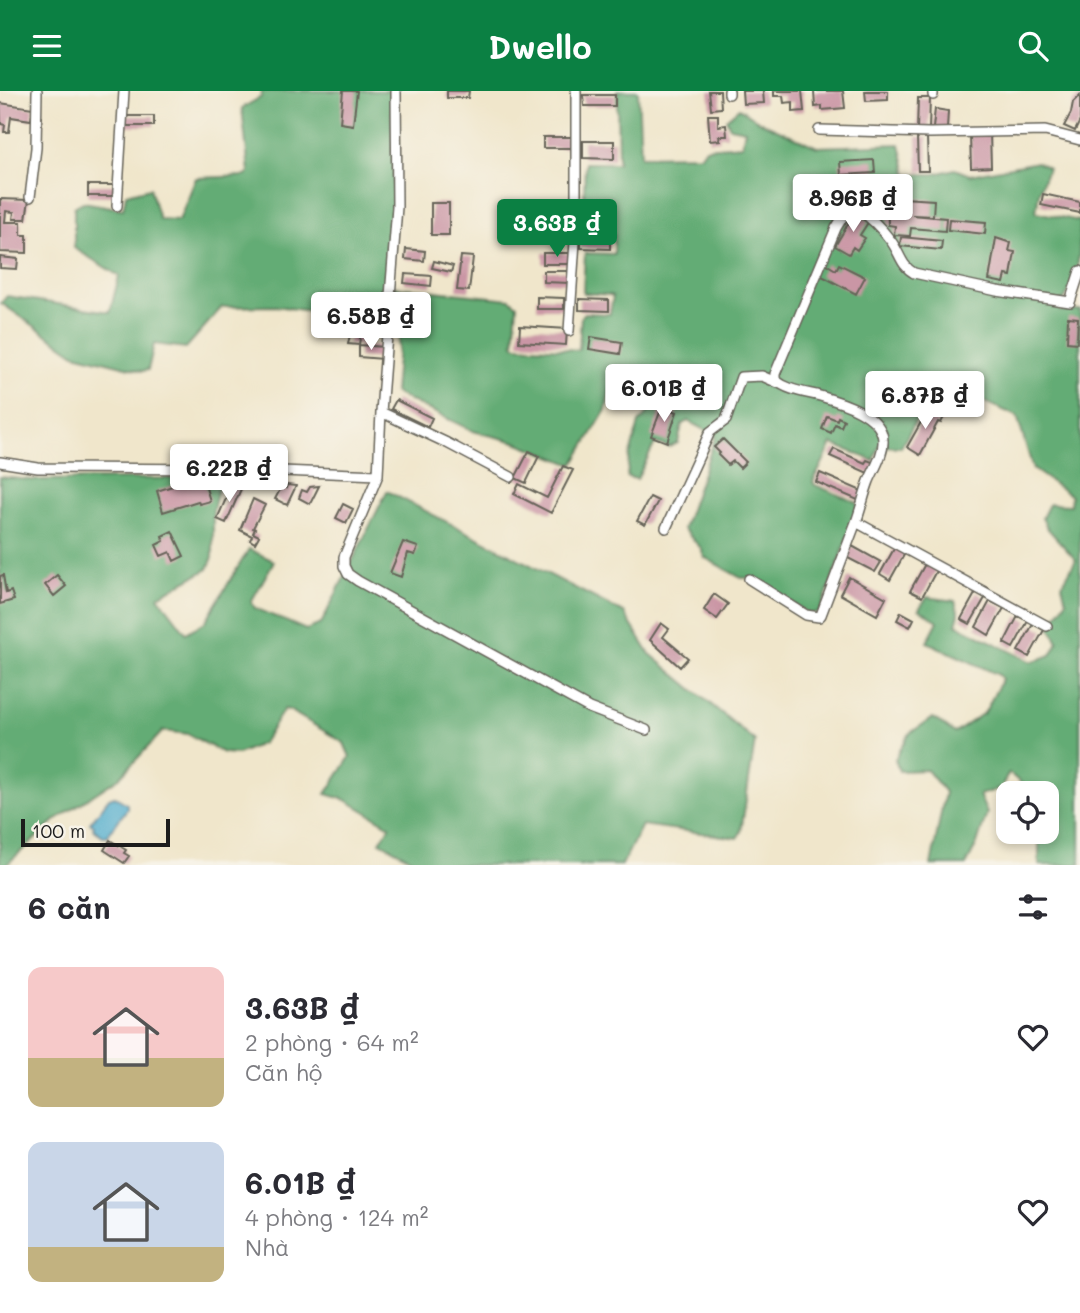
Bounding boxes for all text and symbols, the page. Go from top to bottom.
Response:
text: Dwello [488,25,592,67]
icon: menu [28,27,66,65]
icon: search [1014,27,1052,65]
pin: 8.96B ₫ [788,174,918,234]
text: 8.96B ₫ [809,182,897,212]
pin: 3.63B ₫ [492,199,622,259]
text: 3.63B ₫ [513,207,601,237]
pin: 6.58B ₫ [306,293,436,352]
text: 6.58B ₫ [327,300,415,330]
pin: 6.01B ₫ [599,365,729,424]
pin: 6.87B ₫ [860,371,990,431]
text: 6.01B ₫ [621,372,707,402]
text: 6.87B ₫ [881,379,969,409]
pin: 6.22B ₫ [164,445,294,504]
text: 6.22B ₫ [186,452,272,482]
map controls [996,781,1059,844]
button: locate [996,781,1059,844]
scale bar [21,816,170,848]
text: 100 m [32,818,85,843]
text: 6 căn [28,887,111,927]
icon: filters [1014,888,1052,926]
text: 3.63B ₫ [245,987,360,1027]
icon: home [84,995,168,1079]
icon: heart [1014,1018,1052,1056]
text: 2 phòng · 64 m² [245,1027,419,1057]
text: Căn hộ [245,1057,322,1087]
text: 6.01B ₫ [245,1162,356,1202]
icon: home [84,1170,168,1254]
icon: heart [1014,1193,1052,1231]
text: 4 phòng · 124 m² [245,1202,428,1232]
text: Nhà [245,1232,289,1262]

